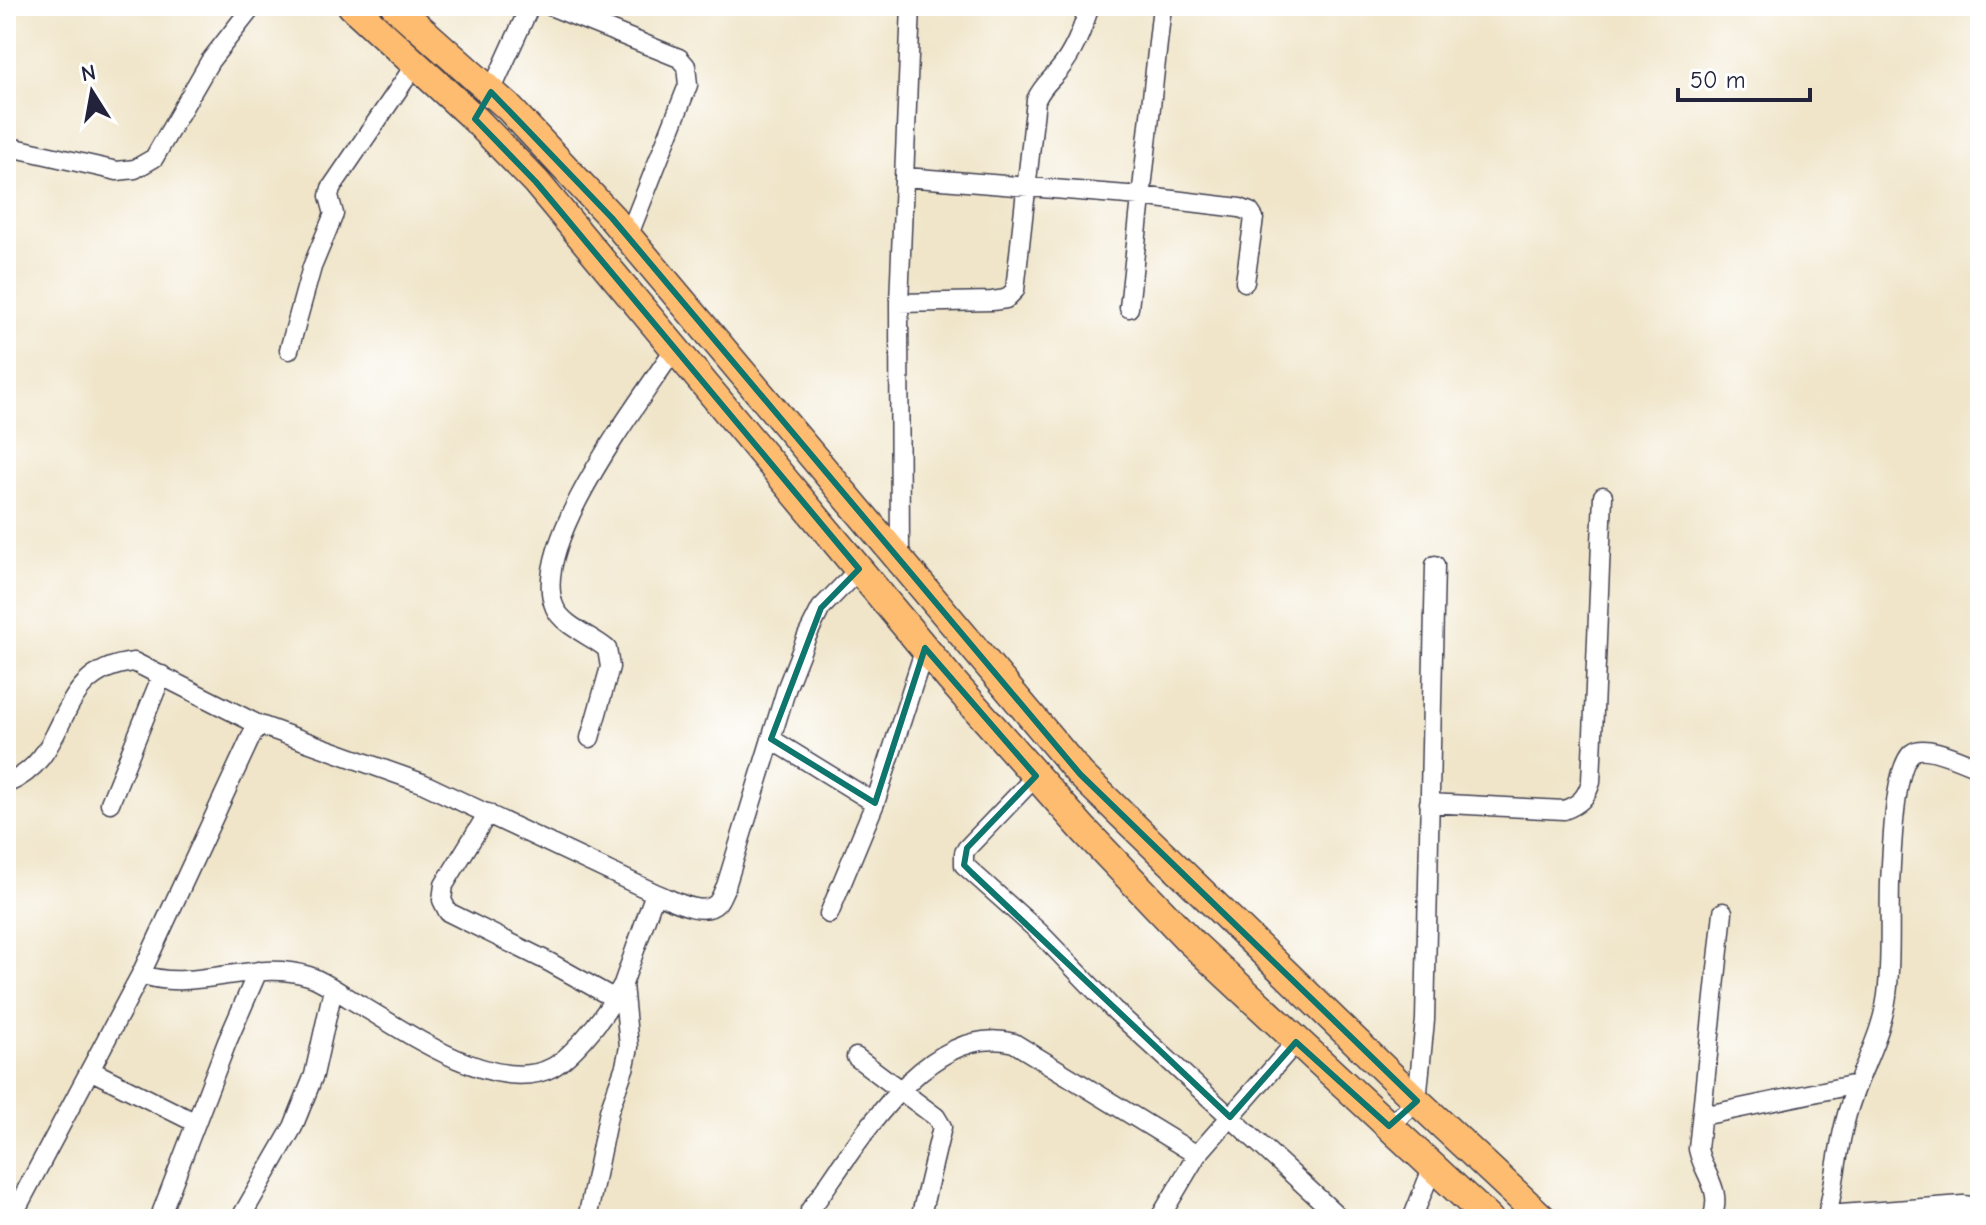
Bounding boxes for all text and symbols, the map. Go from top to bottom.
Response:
north arrow [52,52,132,132]
scale bar [1678,52,1810,102]
text: N [79,59,98,87]
text: 50 m [1690,66,1746,94]

